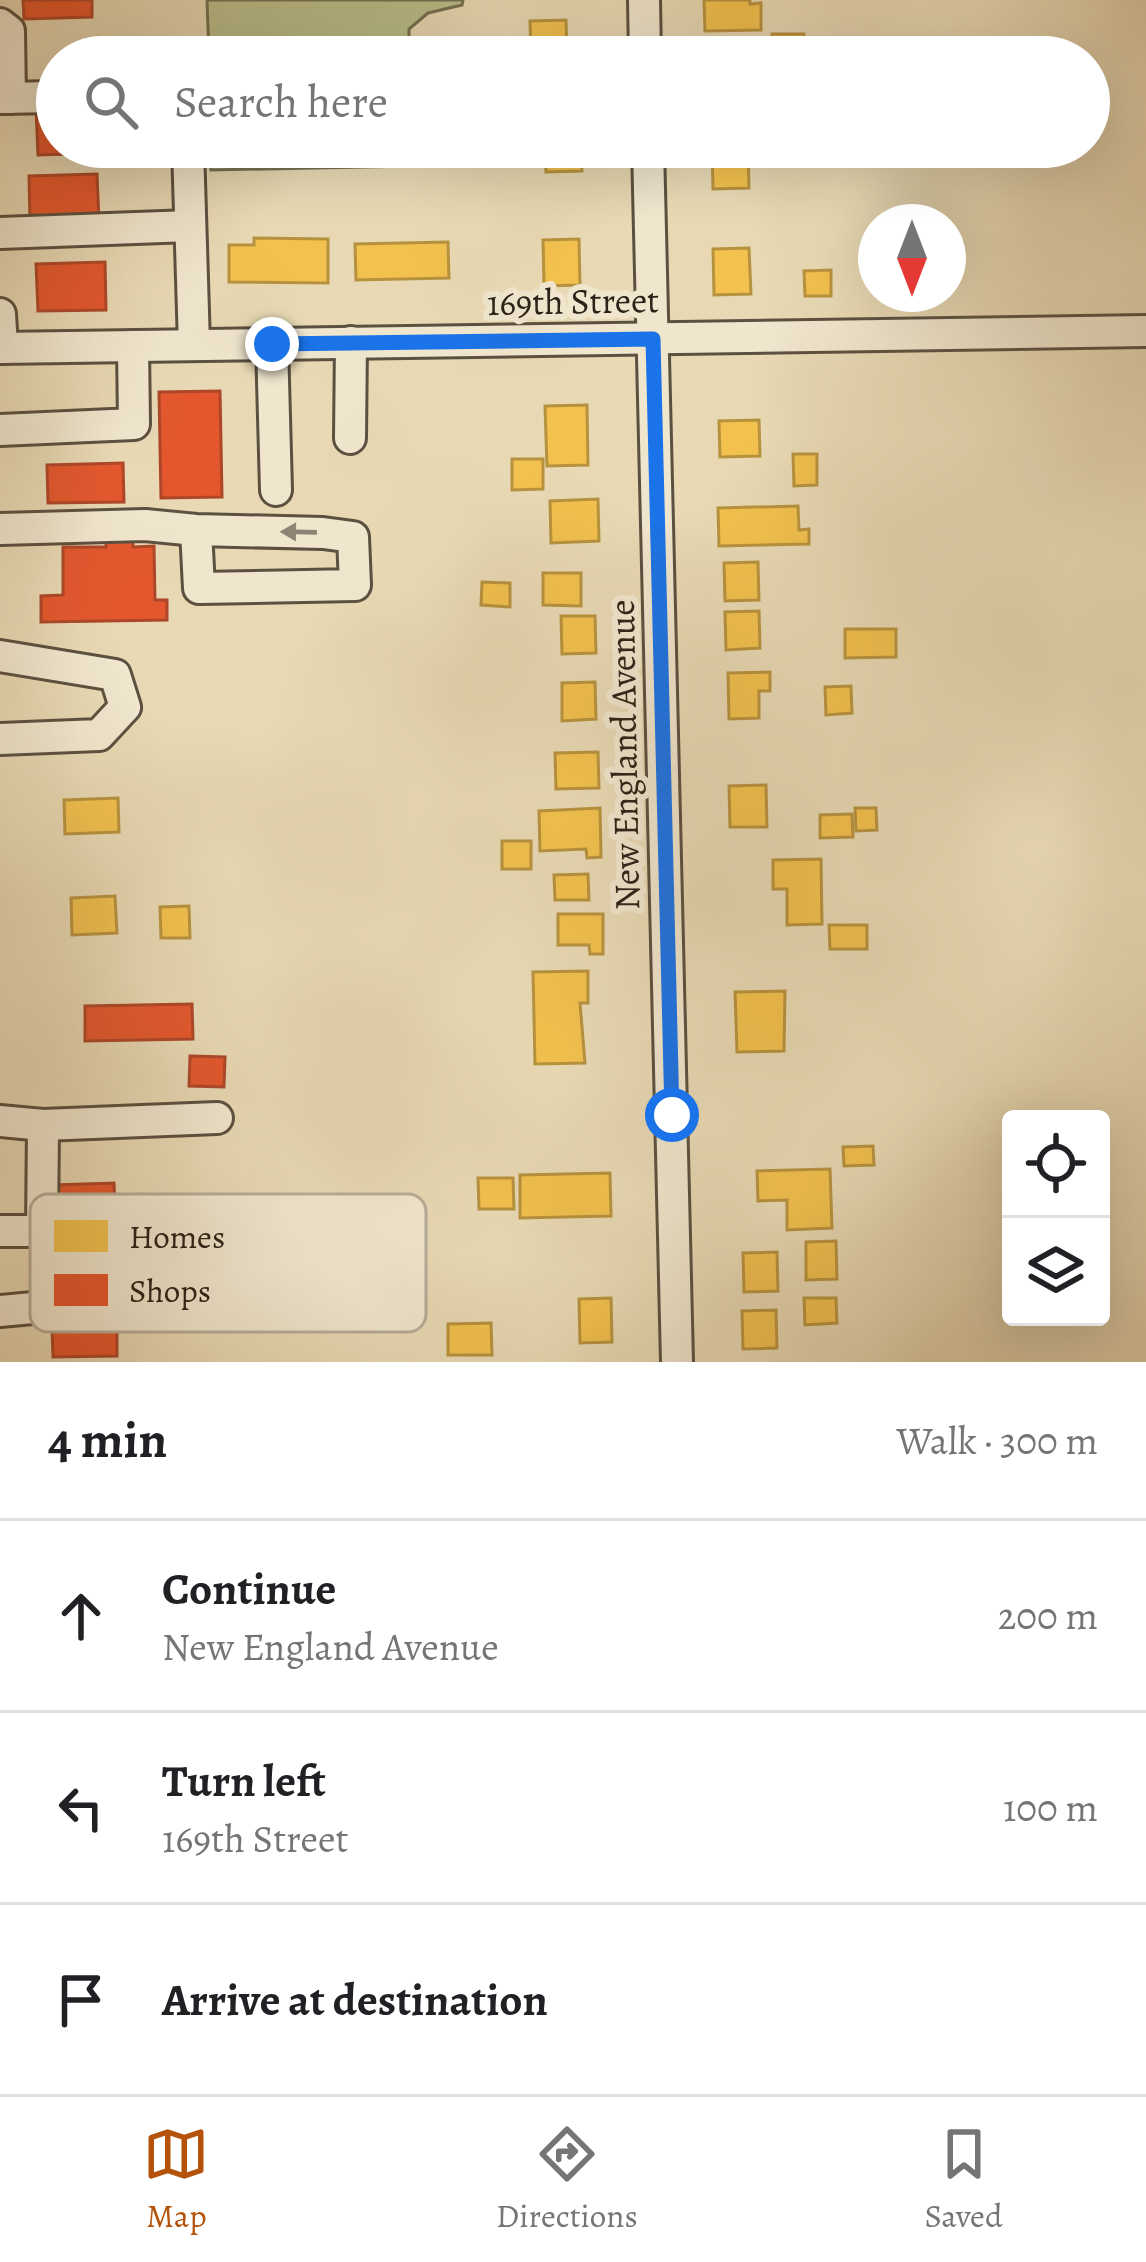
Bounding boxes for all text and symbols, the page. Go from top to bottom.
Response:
search box [36,36,1110,168]
icon: search [78,69,144,135]
text: Search here [174,71,388,133]
north arrow [858,204,966,312]
street label: 169th Street [487,275,660,327]
route end [245,317,299,371]
one-way arrow [279,523,317,542]
street label: New England Avenue [597,599,651,911]
route start [645,1088,699,1142]
map controls [1002,1110,1110,1326]
button: locate [1002,1110,1110,1218]
legend [30,1194,426,1332]
text: Homes [129,1214,225,1259]
button: layers [1002,1218,1110,1326]
text: Shops [129,1268,211,1313]
text: 4 min [48,1405,167,1475]
text: Walk · 300 m [897,1414,1098,1467]
text: Continue [162,1558,336,1620]
icon: ahead [48,1583,114,1649]
text: 200 m [998,1589,1098,1642]
text: New England Avenue [162,1620,499,1673]
text: Turn left [162,1750,326,1812]
icon: left [48,1775,114,1841]
text: 100 m [1003,1781,1098,1834]
text: 169th Street [162,1812,348,1865]
icon: arrive [48,1967,114,2033]
text: Arrive at destination [162,1969,548,2031]
tab: Map [143,2121,209,2238]
tab: Directions [496,2121,638,2238]
tab: Saved [924,2121,1003,2238]

